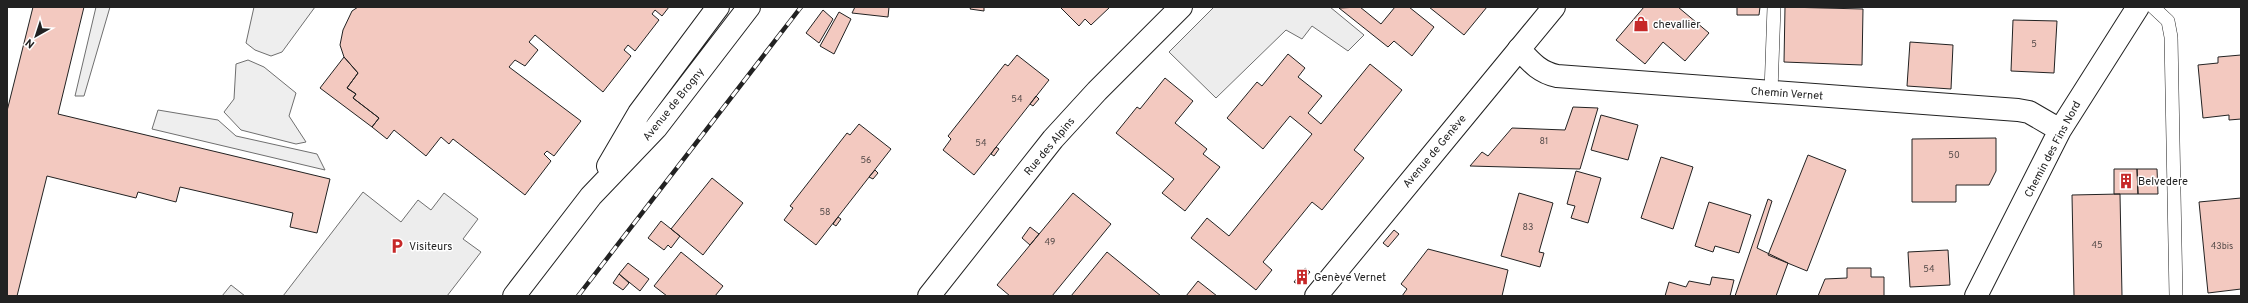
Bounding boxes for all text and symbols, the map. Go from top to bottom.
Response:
shop icon: chevallier [1632,15,1650,33]
north arrow [16,16,56,56]
place label: chevallier [1653,18,1701,32]
text: N [23,35,38,51]
house number: 5 [2031,39,2037,50]
street label: Avenue de Brogny [640,65,708,144]
street label: Chemin Vernet [1750,84,1824,104]
house number: 54 [1011,94,1023,105]
street label: Chemin des Fins Nord [2022,99,2084,200]
street label: Avenue de Genève [1400,112,1470,191]
street label: Rue des Alpins [1021,115,1078,179]
house number: 81 [1540,136,1548,147]
house number: 54 [975,138,987,149]
house number: 50 [1948,150,1960,161]
house number: 56 [861,155,871,166]
building icon: Belvedere [2117,172,2135,190]
place label: Belvedere [2138,175,2188,189]
house number: 58 [819,207,831,218]
house number: 83 [1523,222,1533,233]
parking icon: Visiteurs [388,237,406,255]
house number: 49 [1045,237,1055,248]
place label: Visiteurs [409,240,452,254]
house number: 45 [2091,240,2103,251]
house number: 43bis [2211,241,2233,252]
house number: 54 [1923,264,1935,275]
building icon: Genève Vernet [1293,268,1311,286]
place label: Genève Vernet [1314,271,1386,285]

